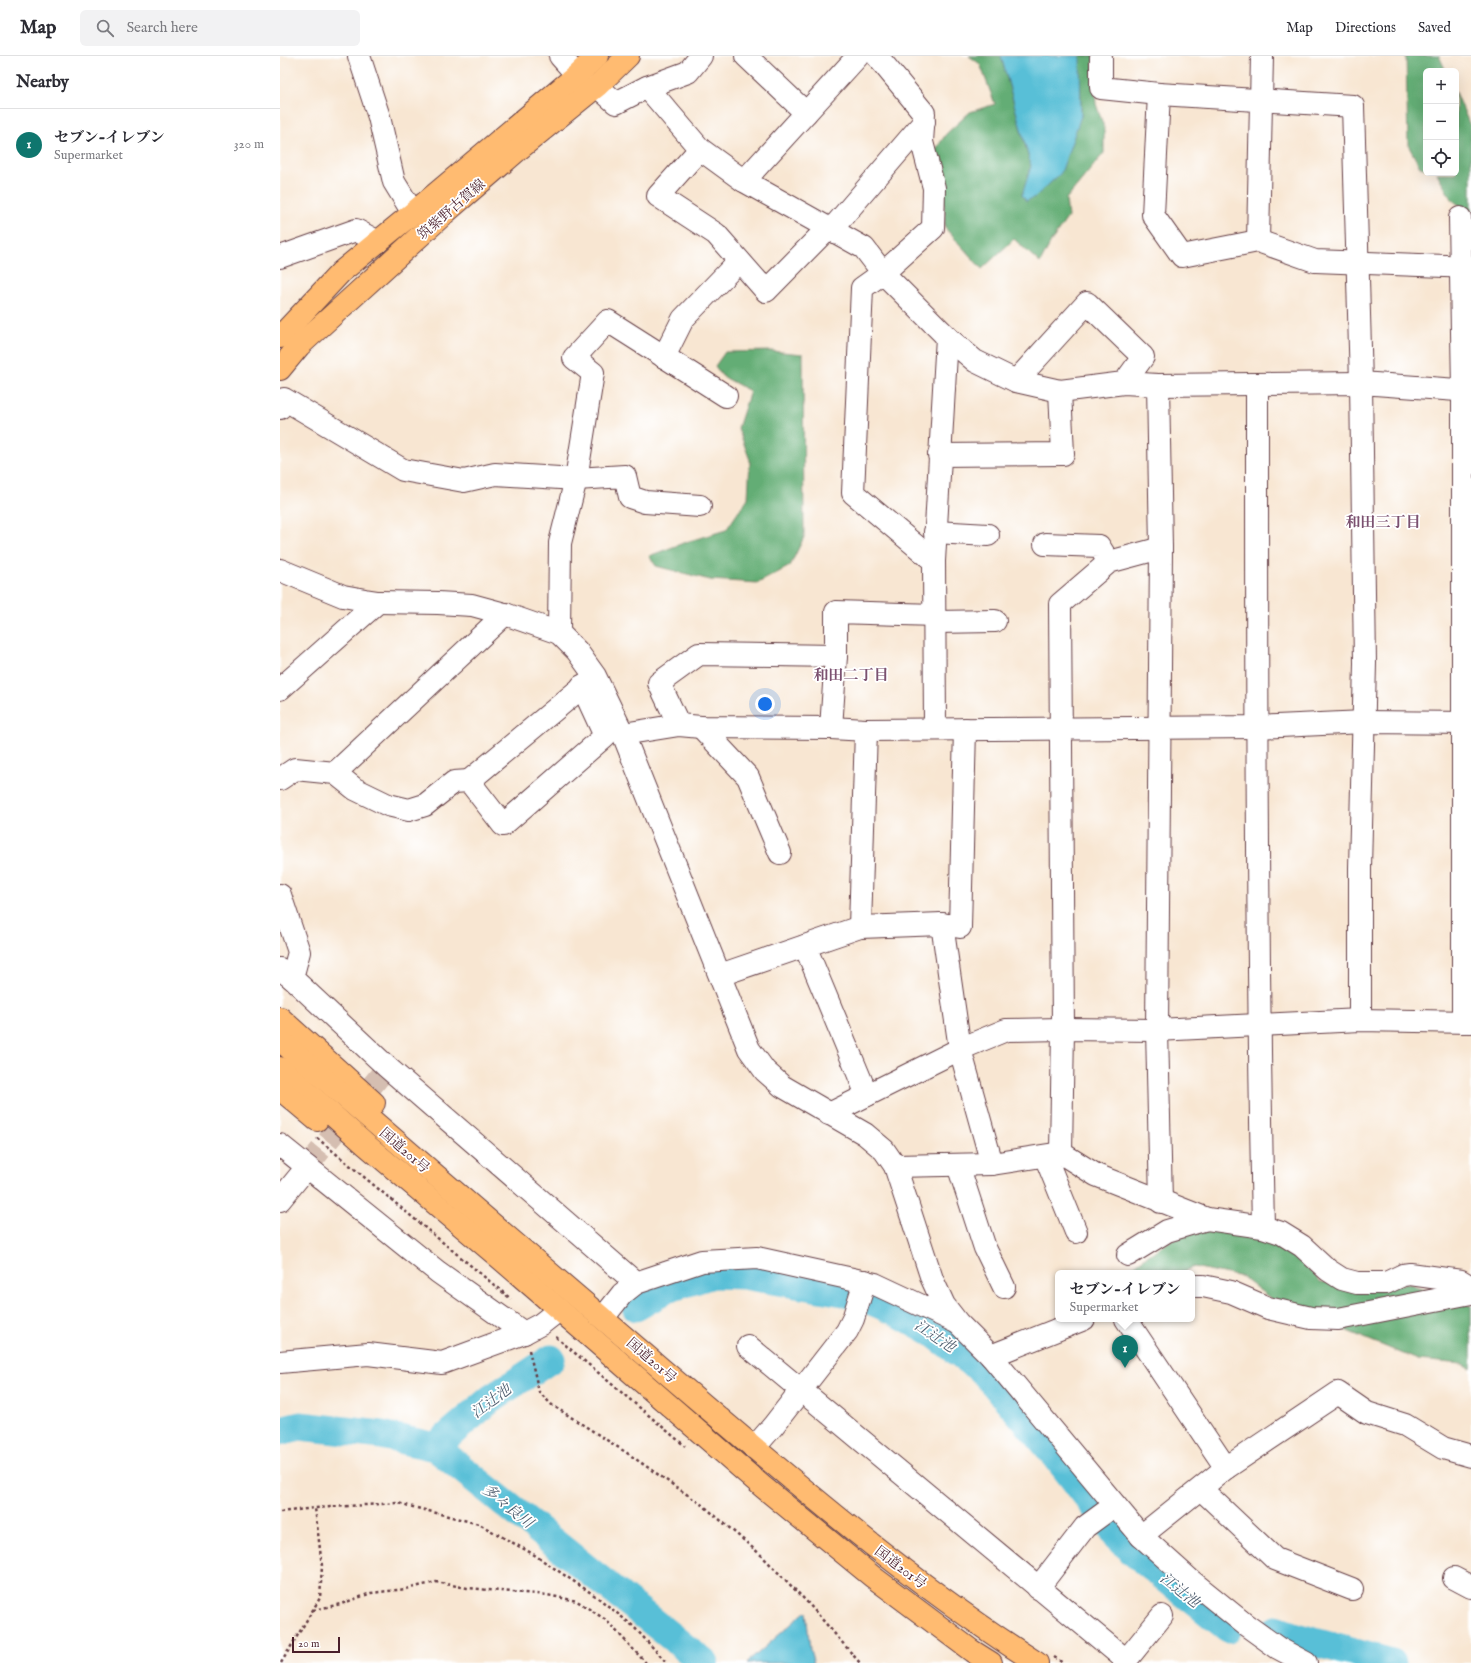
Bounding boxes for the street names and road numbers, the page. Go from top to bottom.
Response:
street label: 筑紫野古賀線 [414,175,489,244]
street label: 国道201号 [376,1124,433,1177]
street label: 国道201号 [623,1334,680,1387]
street label: 国道201号 [871,1542,930,1593]

